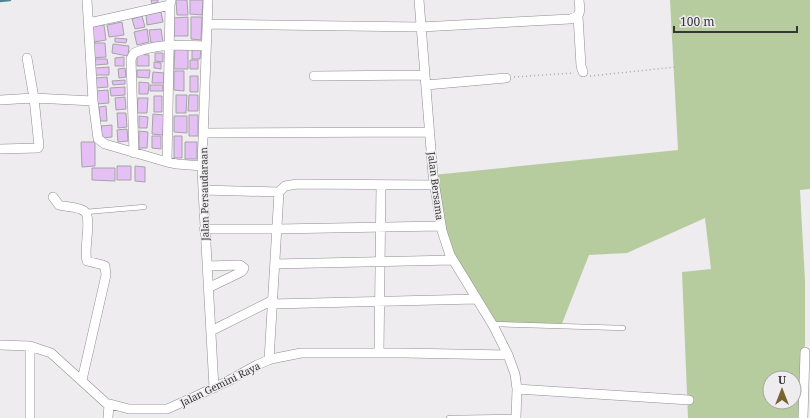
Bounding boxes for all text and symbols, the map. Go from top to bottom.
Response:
scale bar [674,8,797,34]
text: 100 m [680,13,715,30]
street label: Jalan Persaudaraan [196,147,212,242]
street label: Jalan Bersama [425,150,447,221]
street label: Jalan Gemini Raya [177,358,263,410]
north arrow [762,370,802,410]
text: U [778,372,787,387]

